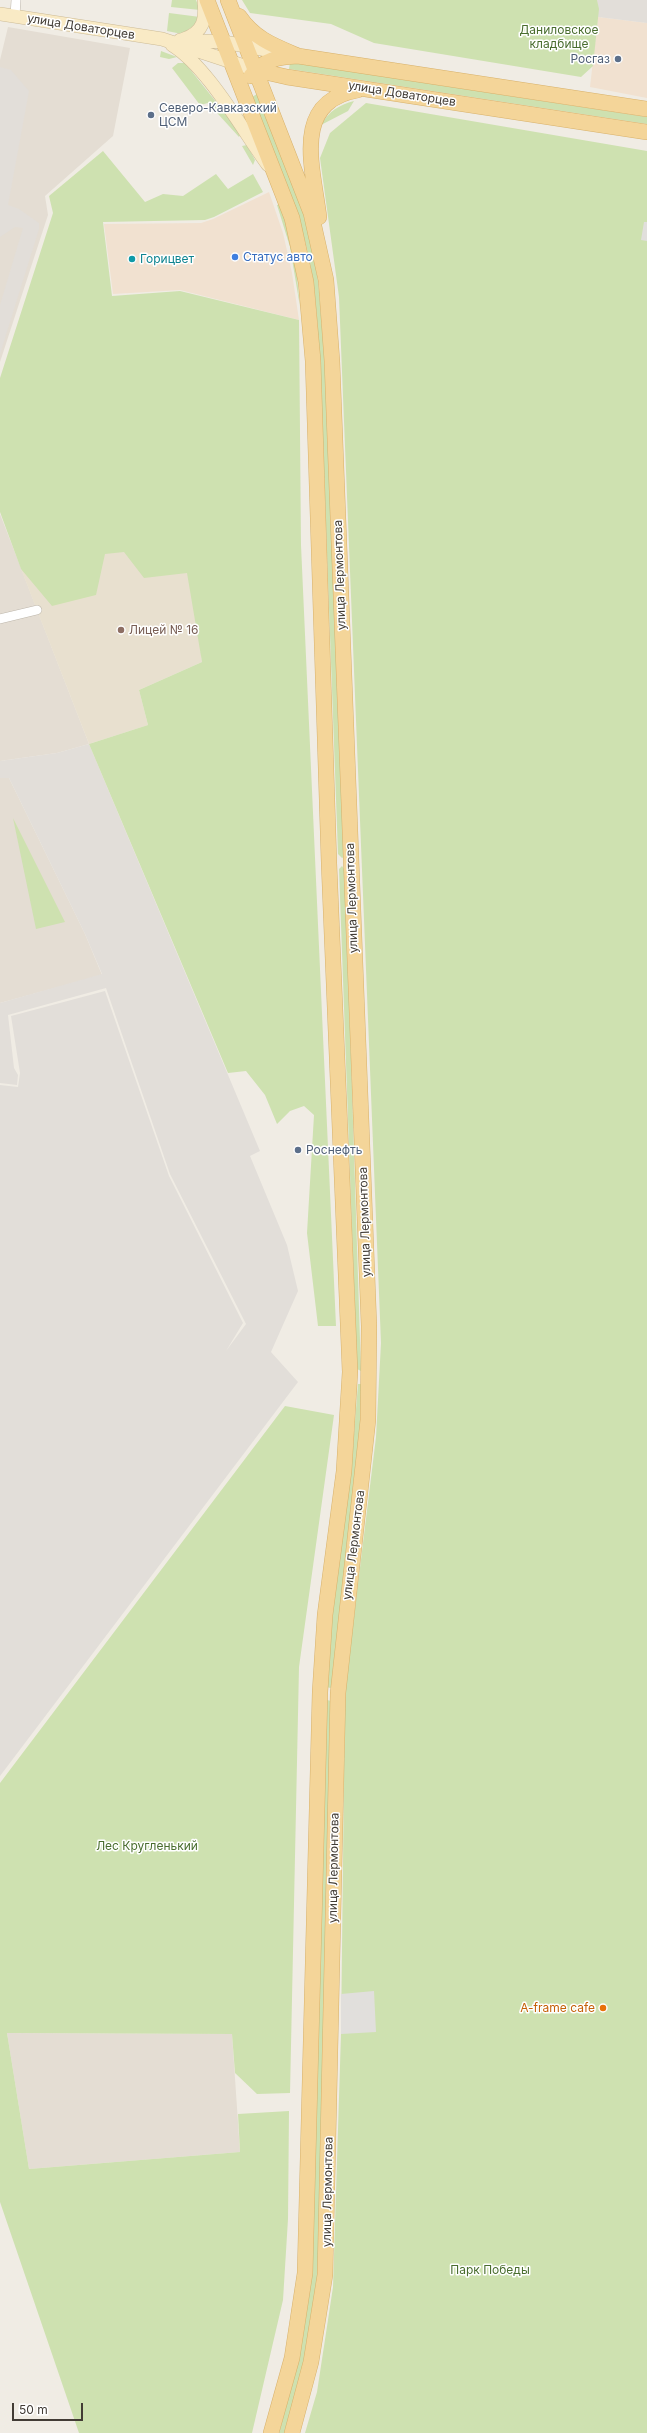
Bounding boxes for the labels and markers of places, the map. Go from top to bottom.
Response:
place label: Росгаз [570,52,610,66]
marker: Росгаз [613,54,623,64]
place label: Северо-Кавказский ЦСМ [159,101,277,129]
marker: Северо-Кавказский ЦСМ [146,110,156,120]
place label: Статус авто [243,250,313,264]
place label: Горицвет [140,252,194,266]
marker: Статус авто [230,252,240,262]
marker: Горицвет [127,254,137,264]
place label: Лицей № 16 [129,623,199,637]
marker: Лицей № 16 [116,625,126,635]
place label: Роснефть [306,1143,363,1157]
marker: Роснефть [293,1145,303,1155]
place label: A-frame cafe [520,2001,595,2015]
marker: A-frame cafe [598,2003,608,2013]

